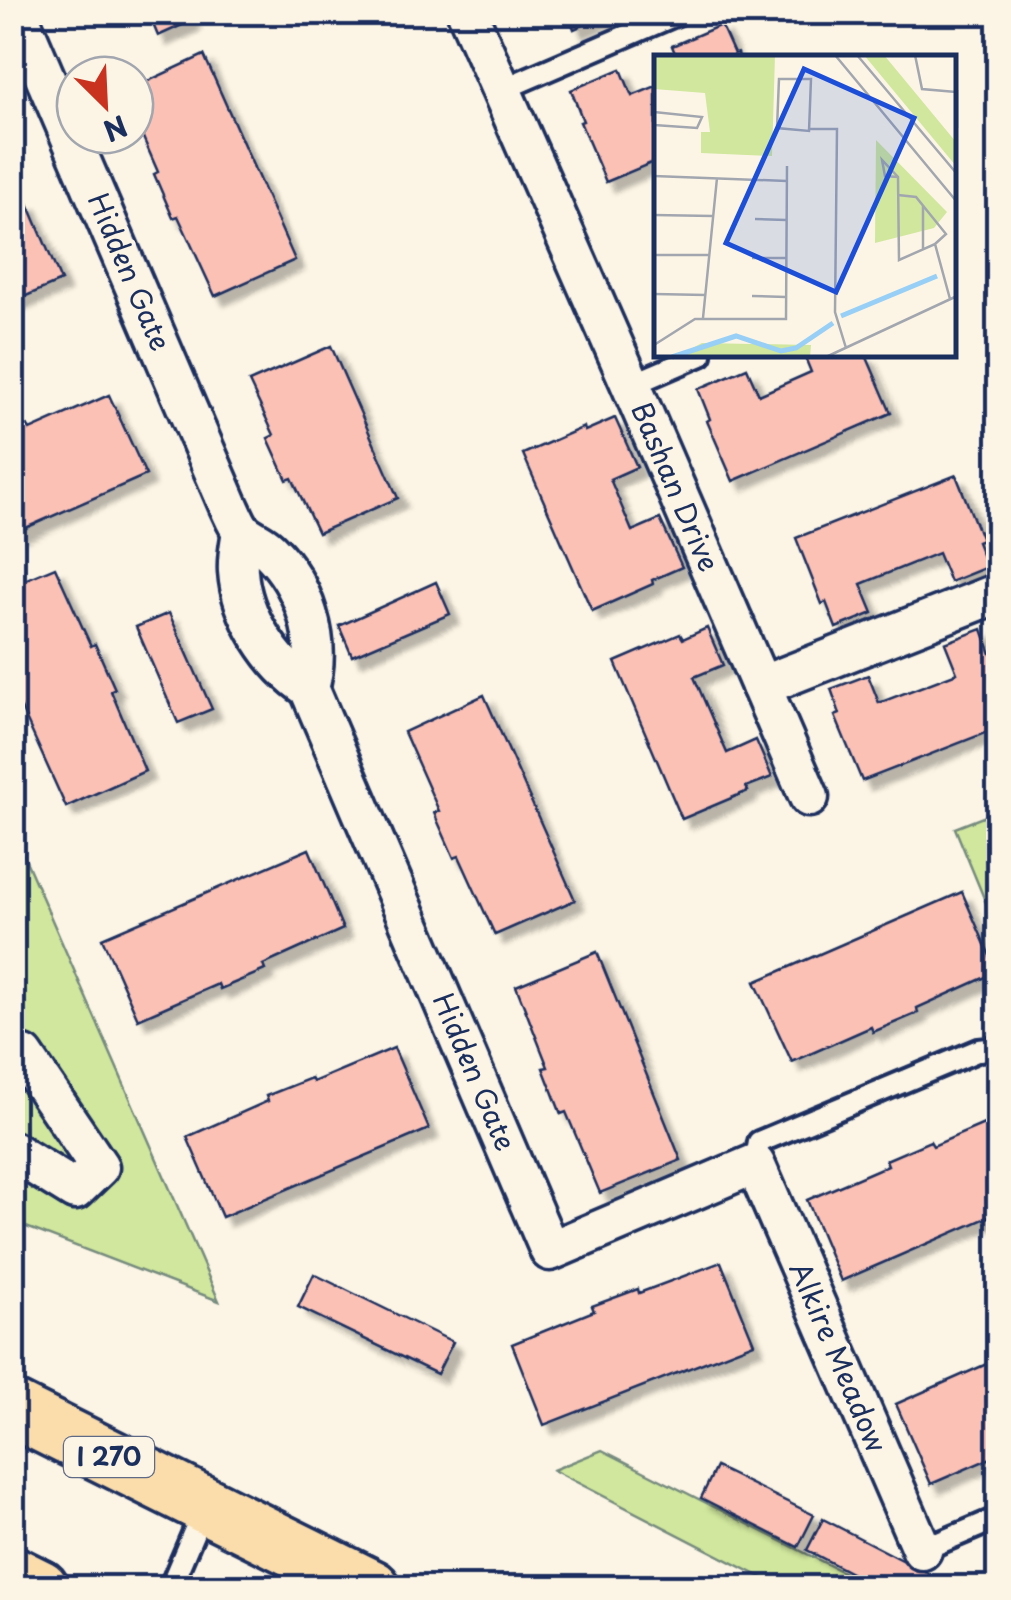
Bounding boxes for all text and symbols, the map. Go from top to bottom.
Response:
north arrow [55,55,155,155]
inset map [654,55,956,358]
text: N [97,105,135,153]
street label: Hidden Gate [78,186,183,357]
street label: Bashan Drive [621,395,731,578]
street label: Hidden Gate [423,986,528,1157]
street label: Alkire Meadow [780,1255,899,1459]
road number: I 270 [64,1437,154,1477]

